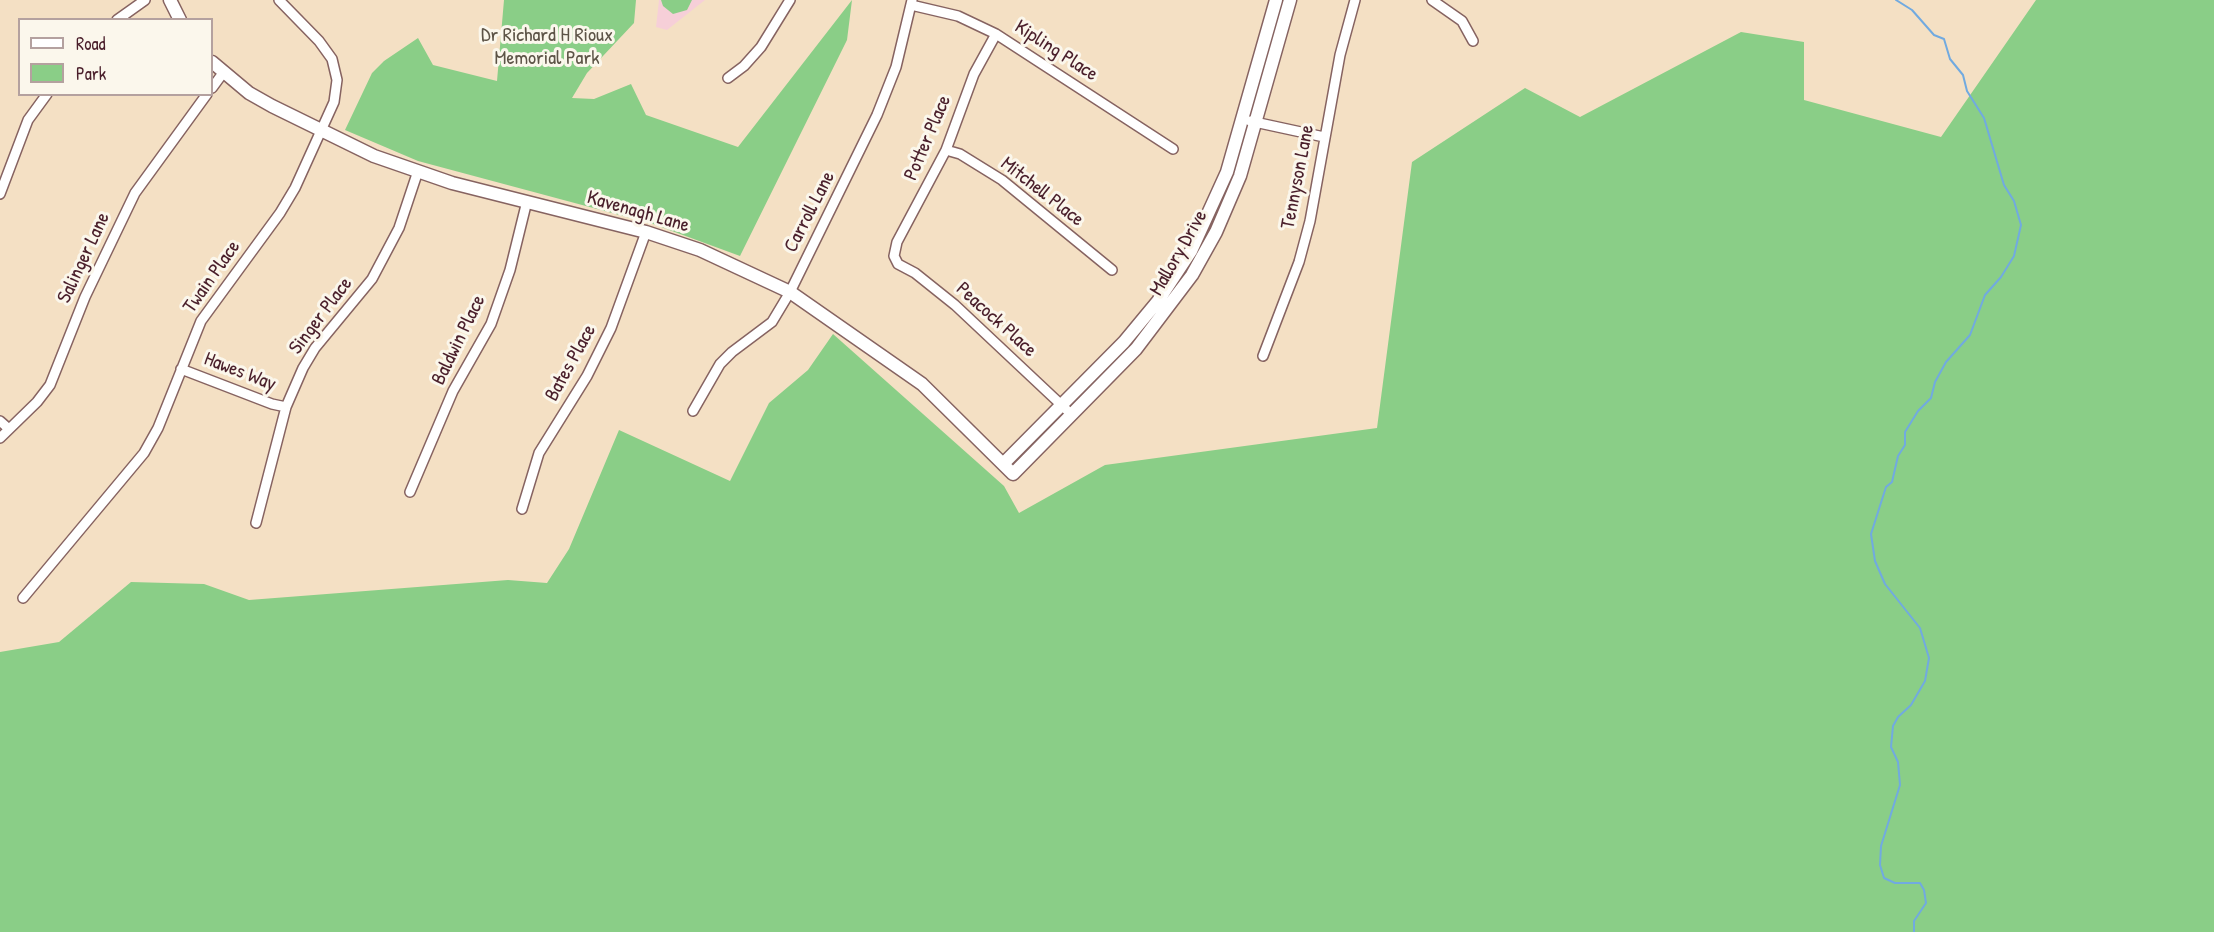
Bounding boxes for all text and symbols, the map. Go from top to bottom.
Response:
street label: Kipling Place [1010,15,1102,87]
legend [18,18,213,96]
park label: Dr Richard H Rioux Memorial Park [481,24,613,71]
text: Road [76,31,106,56]
text: Park [76,61,106,86]
street label: Potter Place [899,92,957,184]
street label: Tennyson Lane [1276,123,1320,231]
street label: Mitchell Place [996,152,1088,232]
street label: Carroll Lane [779,167,841,257]
street label: Kavenagh Lane [584,186,692,238]
street label: Mallory Drive [1145,206,1213,300]
street label: Salinger Lane [53,209,115,307]
street label: Twain Place [178,236,246,318]
street label: Singer Place [284,273,358,359]
street label: Peacock Place [951,277,1041,363]
street label: Baldwin Place [427,291,491,389]
street label: Bates Place [540,321,602,405]
street label: Hawes Way [201,347,279,397]

